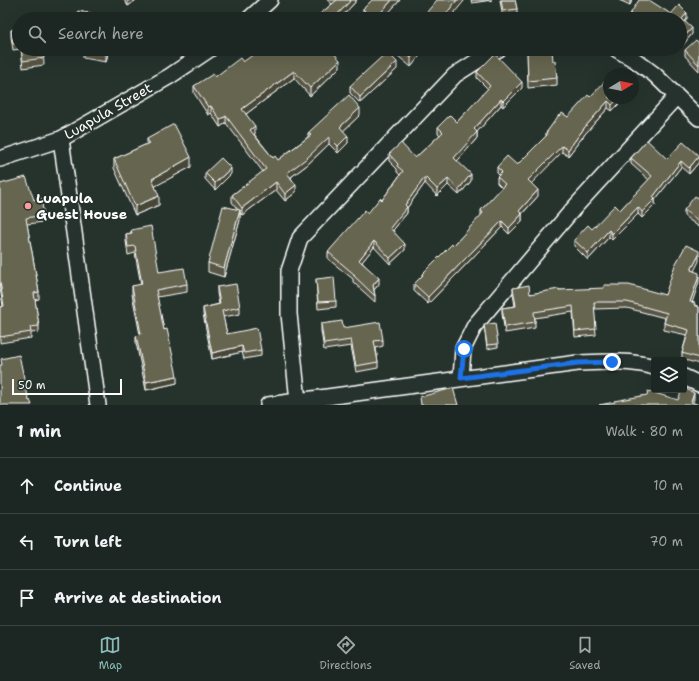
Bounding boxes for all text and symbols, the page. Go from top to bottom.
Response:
search box [12,12,687,56]
icon: search [26,23,48,45]
text: Search here [58,24,144,44]
north arrow [603,68,639,104]
street label: Luapula Street [61,79,155,143]
place label: Luapula Guest House [36,189,127,223]
marker: Luapula Guest House [23,201,33,211]
route start [455,340,473,358]
route end [603,353,621,371]
map controls [651,357,687,393]
button: layers [651,357,687,393]
scale bar [12,377,122,396]
text: 50 m [18,378,46,393]
text: 1 min [16,420,61,442]
text: Walk · 80 m [605,423,683,440]
icon: ahead [16,475,38,497]
text: Continue [54,476,122,496]
text: 10 m [653,477,683,494]
icon: left [16,531,38,553]
text: Turn left [54,532,122,552]
text: 70 m [649,533,683,550]
icon: arrive [16,587,38,609]
text: Arrive at destination [54,588,222,608]
tab: Map [99,634,122,673]
tab: Directions [319,634,372,673]
tab: Saved [569,634,600,673]

